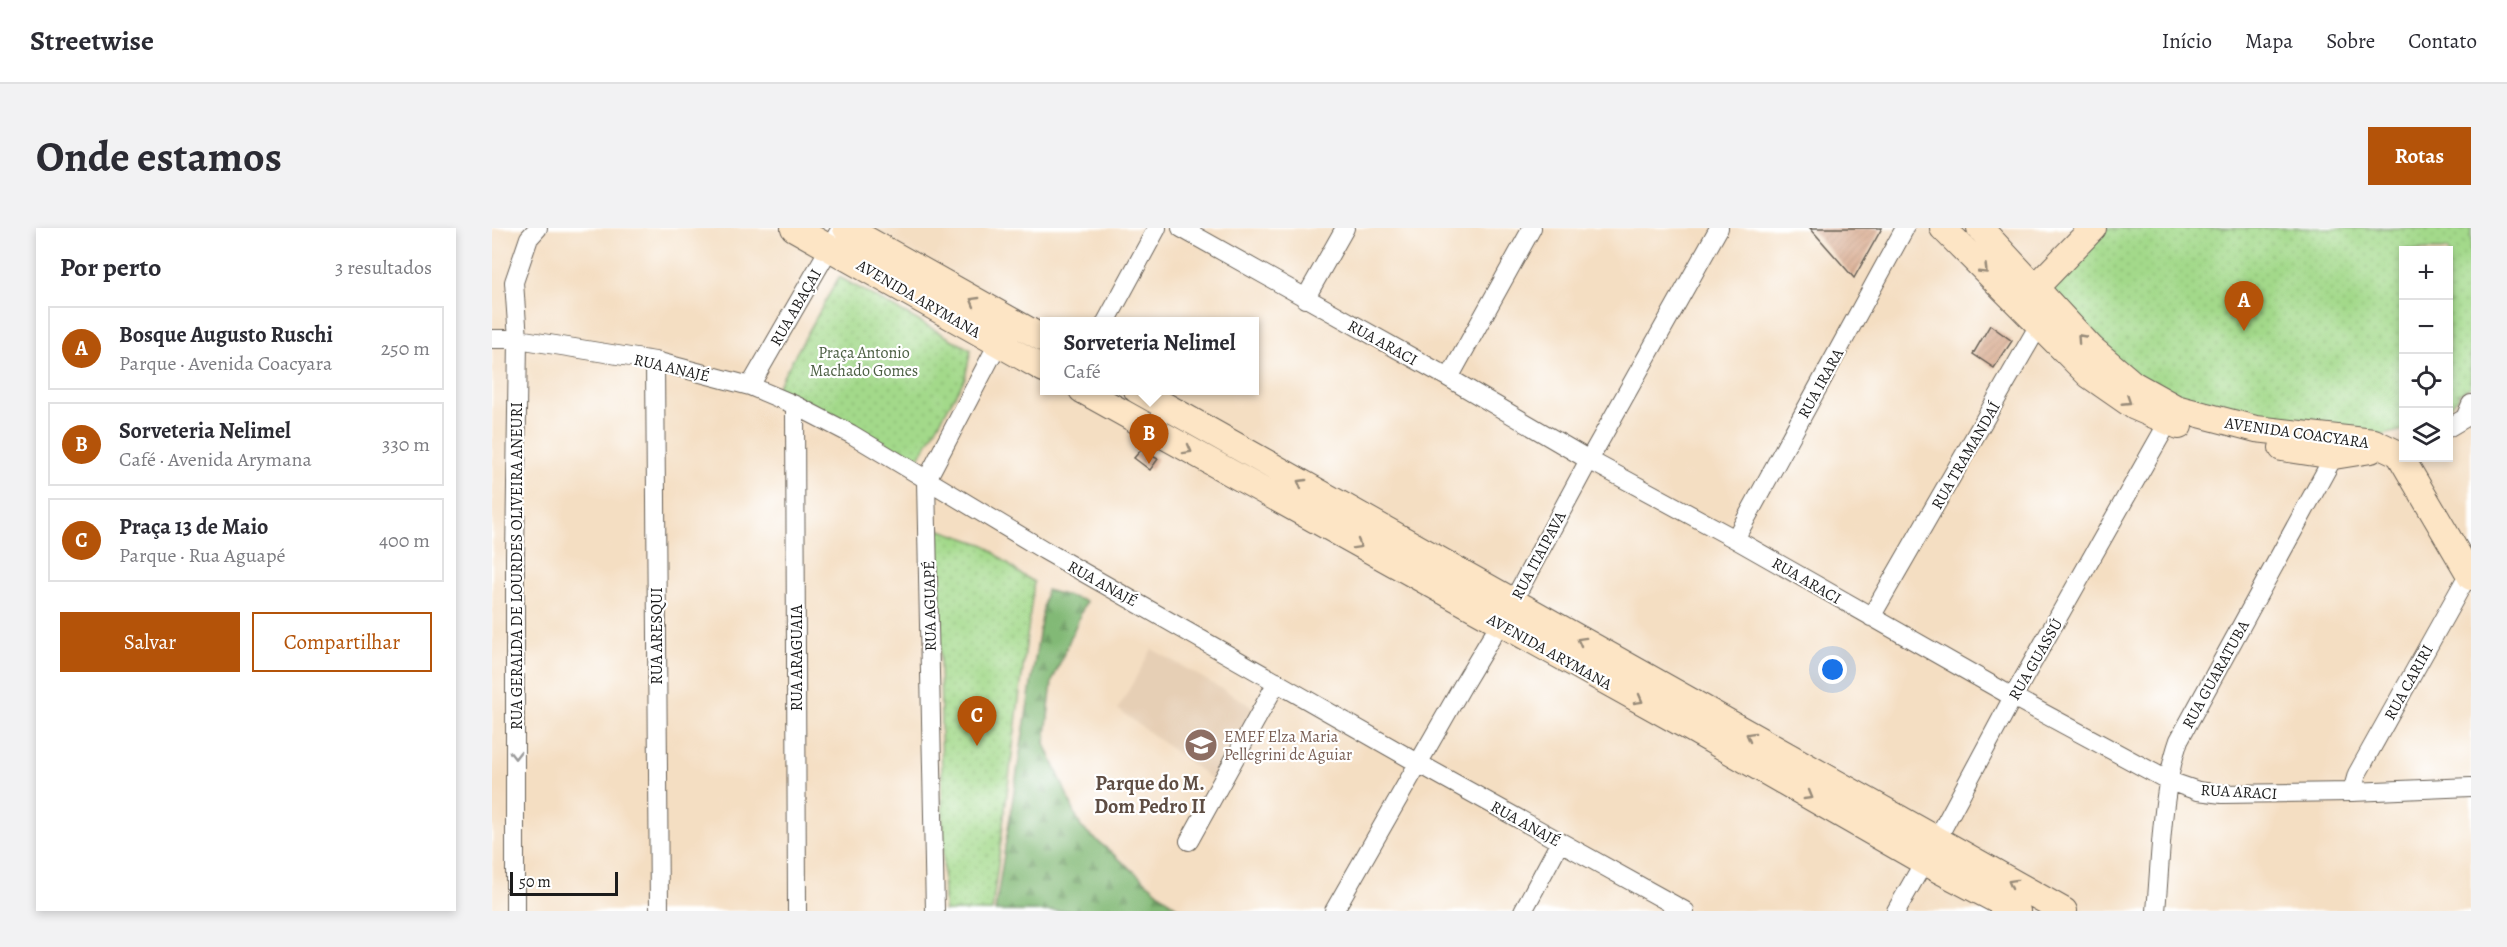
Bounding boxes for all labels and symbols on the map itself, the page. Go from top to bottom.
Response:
street label: AVENIDA ARYMANA [852,254,985,344]
one-way arrow [1976,262,1987,273]
street label: RUA ABAÇAI [765,265,827,350]
pin: A [2224,282,2264,331]
one-way arrow [970,297,980,308]
street label: RUA ARACI [1344,315,1421,371]
one-way arrow [2077,334,2088,344]
park label: Praça Antonio Machado Gomes [810,342,918,382]
street label: RUA IRARA [1793,344,1849,422]
street label: RUA ANAJÉ [632,349,712,387]
one-way arrow [2121,394,2131,406]
street label: RUA TRAMANDAÍ [1926,397,2006,513]
street label: RUA GERALDA DE LOURDES OLIVEIRA ANEURI [506,402,528,730]
street label: AVENIDA COACYARA [2222,412,2371,454]
pin: B [1130,414,1168,464]
one-way arrow [1182,443,1192,454]
one-way arrow [1297,479,1307,490]
street label: RUA ITAIPAVA [1506,507,1572,604]
one-way arrow [1352,538,1363,549]
street label: RUA ARACI [1768,552,1845,610]
street label: RUA ANAJÉ [1063,556,1142,612]
street label: RUA AGUAPÉ [918,560,942,652]
street label: RUA ARESQUI [646,587,668,685]
street label: RUA ARAGUAIA [786,604,808,711]
street label: AVENIDA ARYMANA [1482,608,1617,696]
street label: RUA GUASSÚ [2004,614,2068,705]
street label: RUA GUARATUBA [2177,616,2255,733]
one-way arrow [1576,637,1587,648]
street label: RUA CARIRI [2379,641,2439,724]
your location [1818,655,1847,684]
one-way arrow [1633,693,1644,704]
pin: C [958,696,996,746]
place label: EMEF Elza Maria Pellegrini de Aguiar [1224,726,1352,766]
school or university icon: EMEF Elza Maria Pellegrini de Aguiar [1183,727,1219,763]
one-way arrow [1746,732,1757,744]
one-way arrow [509,750,521,759]
district label: Parque do M. Dom Pedro II [1094,770,1206,820]
street label: RUA ARACI [2200,779,2278,805]
one-way arrow [1803,789,1813,800]
street label: RUA ANAJÉ [1486,796,1565,852]
scale bar [510,869,618,896]
one-way arrow [2008,879,2019,890]

